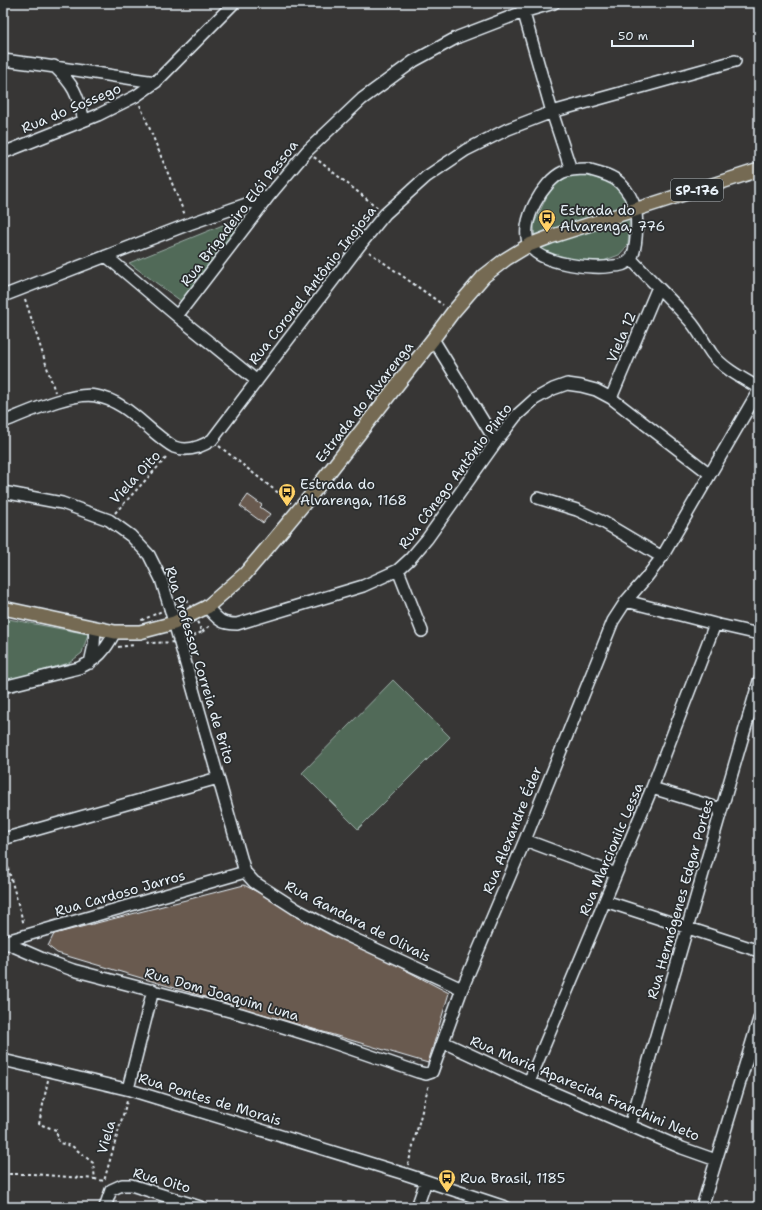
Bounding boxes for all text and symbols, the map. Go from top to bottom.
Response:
scale bar [612,22,693,48]
text: 50 m [618,28,648,44]
street label: Rua do Sossego [18,79,124,137]
street label: Rua Brigadeiro Elói Pessoa [176,136,302,290]
road number: SP-176 [671,179,723,201]
place label: Estrada do Alvarenga, 776 [560,201,665,235]
street label: Rua Coronel Antônio Inojosa [244,202,380,368]
bus stop icon: Estrada do Alvarenga, 776 [537,208,557,233]
street label: Viela 12 [602,309,640,365]
street label: Estrada do Alvarenga [311,338,417,466]
street label: Rua Cônego Antônio Pinto [394,400,516,552]
street label: Viela Oito [106,446,164,508]
place label: Estrada do Alvarenga, 1168 [300,475,407,509]
bus stop icon: Estrada do Alvarenga, 1168 [277,482,297,507]
street label: Rua Professor Correia de Brito [161,564,239,766]
street label: Rua Alexandre Éder [478,763,546,896]
street label: Rua Marcionilc Lessa [575,779,647,918]
street label: Rua Hermógenes Edgar Portes [643,797,717,1001]
street label: Rua Cardoso Jarros [53,866,187,920]
street label: Rua Gandara de Olivais [282,876,434,966]
street label: Rua Dom Joaquim Luna [143,963,302,1025]
street label: Rua Maria Aparecida Franchini Neto [467,1031,703,1145]
street label: Rua Pontes de Morais [136,1069,284,1129]
street label: Viela [93,1118,119,1156]
street label: Rua Oito [131,1163,193,1197]
bus stop icon: Rua Brasil, 1185 [437,1168,457,1193]
place label: Rua Brasil, 1185 [460,1169,565,1187]

